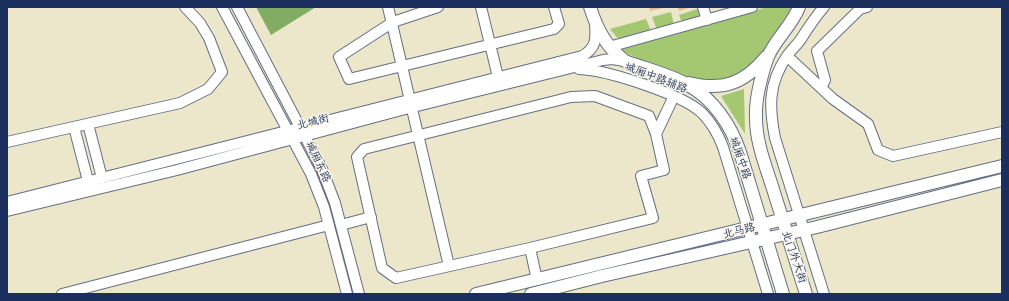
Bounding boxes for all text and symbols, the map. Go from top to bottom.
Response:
street label: 城厢中路辅路 [623,60,689,96]
street label: 北城街 [295,112,331,132]
street label: 城厢中路 [727,135,753,181]
street label: 城厢东路 [302,139,334,185]
street label: 北马路 [721,221,757,241]
street label: 北门外大街 [779,229,809,285]

